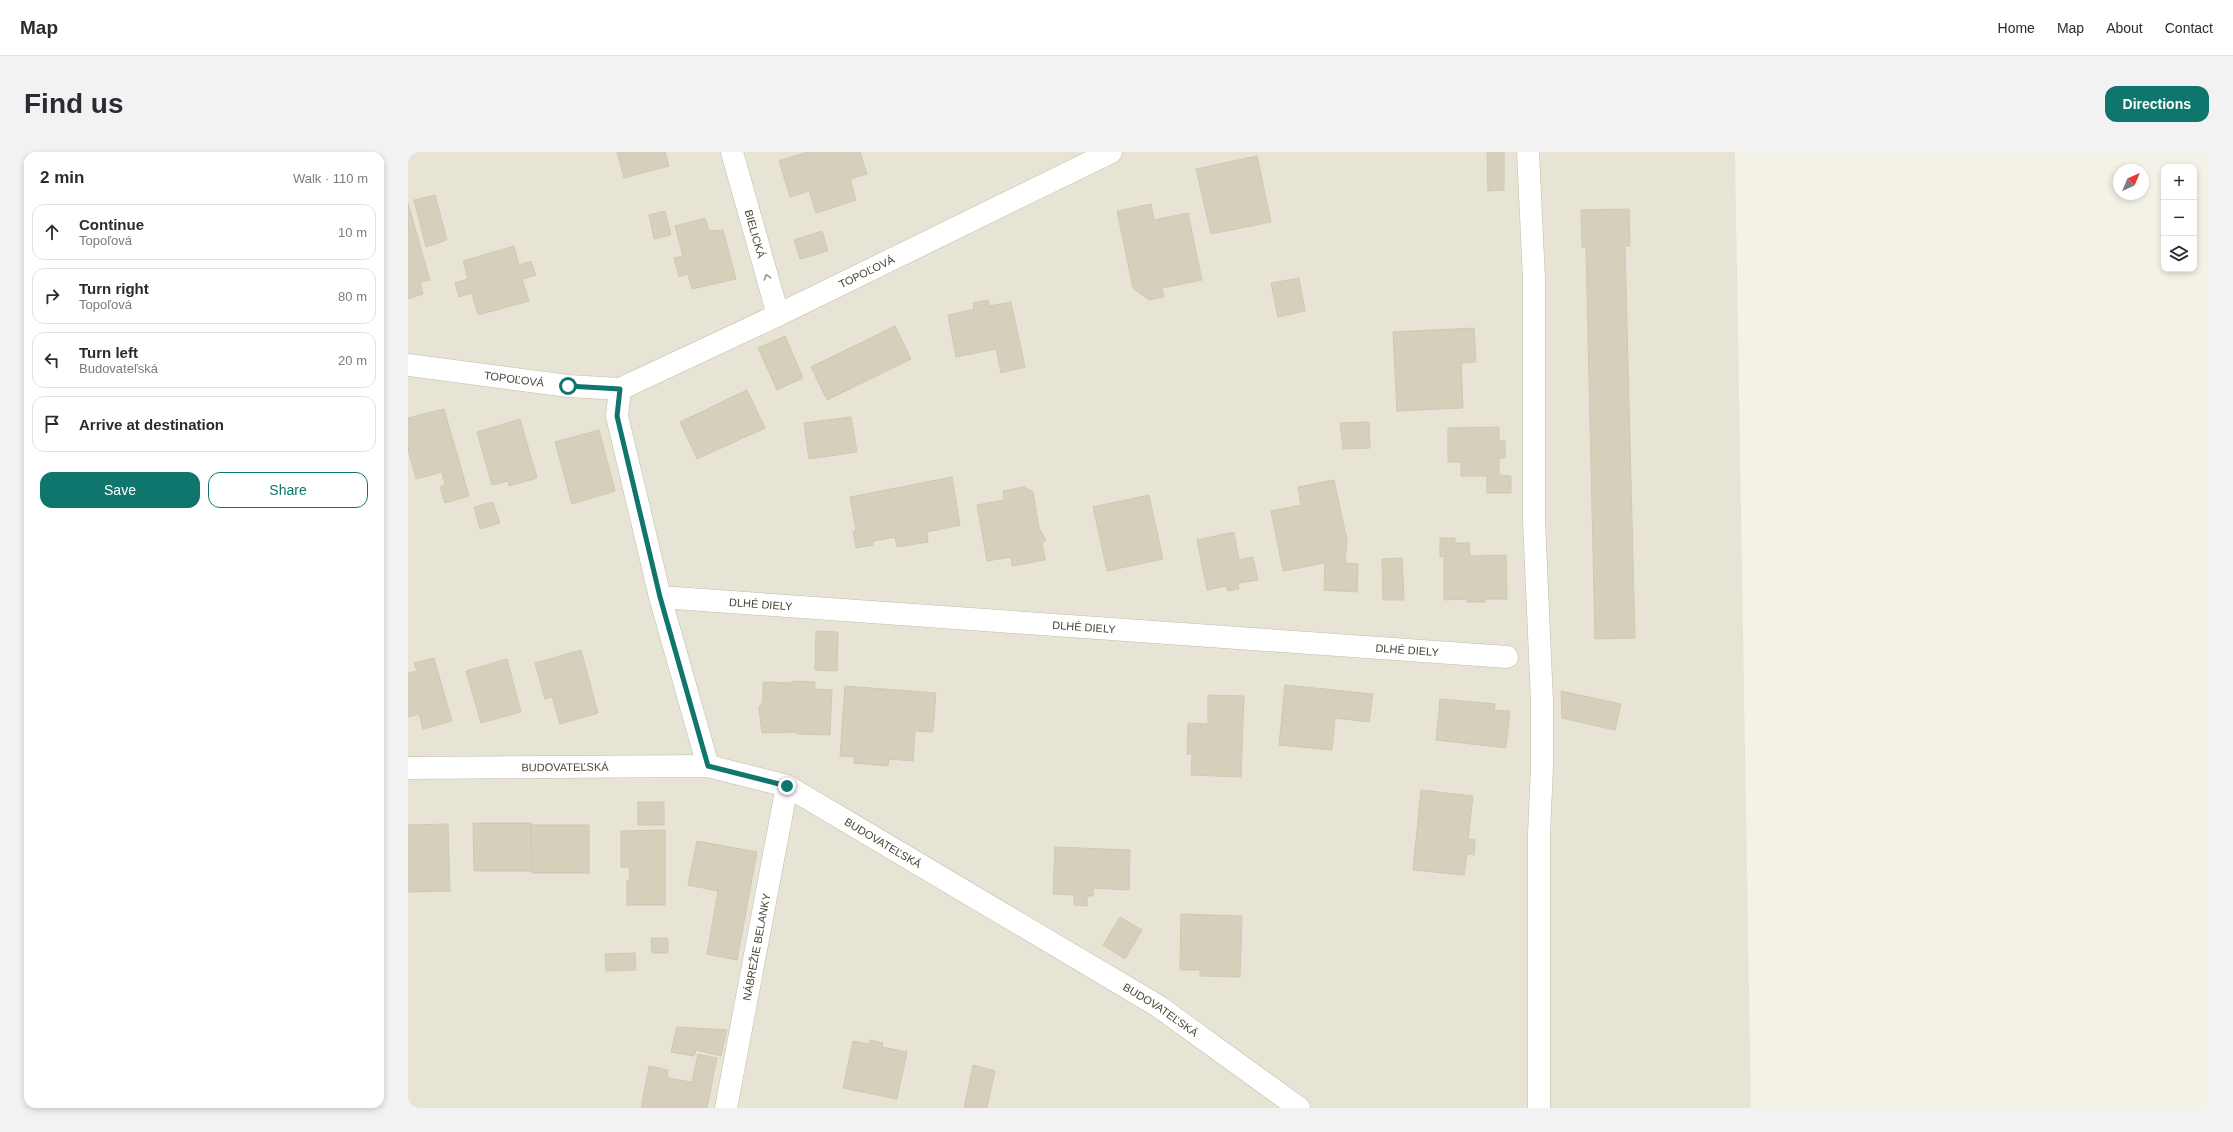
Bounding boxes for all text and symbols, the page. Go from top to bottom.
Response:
text: Map [20,17,58,38]
text: Home [1998,20,2035,36]
text: Map [2057,20,2084,36]
text: About [2106,20,2143,36]
text: Contact [2165,20,2213,36]
button: Directions [2105,86,2209,122]
text: Find us [24,88,124,119]
north arrow [2113,164,2149,200]
map controls [2161,164,2197,272]
button: + [2161,164,2197,200]
text: 2 min [40,168,84,187]
text: Walk · 110 m [293,171,368,186]
button: − [2161,200,2197,236]
street label: BIELICKÁ [743,208,768,260]
text: Continue [79,216,144,233]
icon: ahead [41,221,63,243]
text: 10 m [338,225,367,240]
text: Topoľová [79,233,132,248]
button: layers [2161,236,2197,272]
street label: TOPOĽOVÁ [837,253,897,290]
one-way arrow [764,274,772,280]
text: Turn right [79,280,149,297]
icon: right [41,285,63,307]
text: 80 m [338,289,367,304]
text: Topoľová [79,297,132,312]
text: Turn left [79,344,138,361]
icon: left [41,349,63,371]
text: 20 m [338,353,367,368]
text: Budovateľská [79,361,158,376]
street label: TOPOĽOVÁ [483,369,545,389]
route start [559,377,577,395]
icon: arrive [41,413,63,435]
text: Arrive at destination [79,416,224,433]
button: Save [40,472,200,508]
button: Share [208,472,368,508]
street label: DLHÉ DIELY [729,596,793,612]
street label: DLHÉ DIELY [1052,619,1117,635]
street label: DLHÉ DIELY [1375,642,1440,658]
street label: BUDOVATEĽSKÁ [521,761,609,773]
route end [778,777,796,795]
street label: BUDOVATEĽSKÁ [842,815,924,871]
street label: NÁBREŽIE BELANKY [740,892,773,1001]
street label: BUDOVATEĽSKÁ [1121,981,1201,1039]

